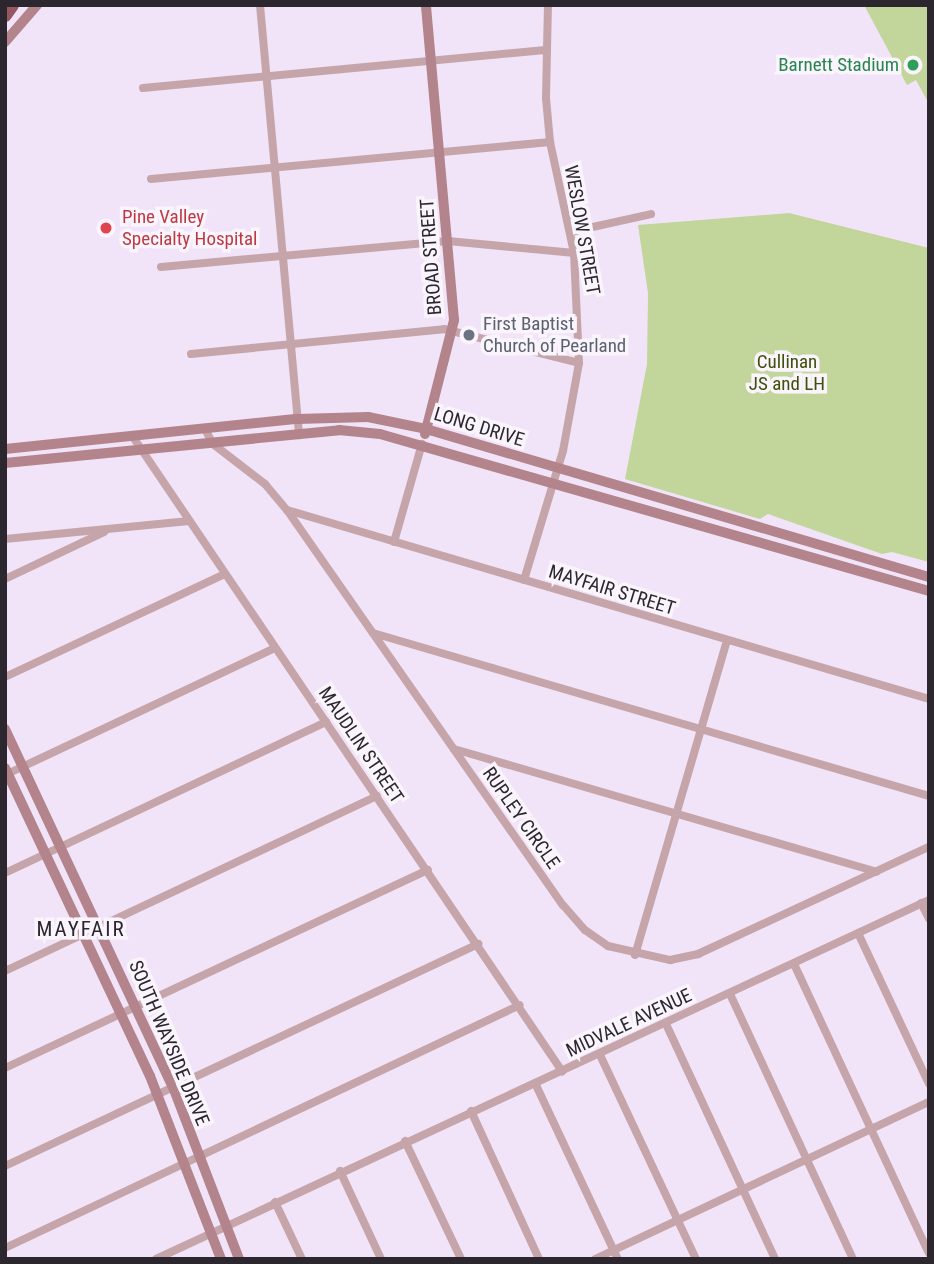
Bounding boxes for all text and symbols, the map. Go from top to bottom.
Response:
place label: Barnett Stadium [778,54,899,76]
marker: Barnett Stadium [905,57,921,73]
street label: WESLOW STREET [559,163,605,297]
street label: BROAD STREET [416,198,446,316]
place label: Pine Valley Specialty Hospital [122,206,257,250]
marker: Pine Valley Specialty Hospital [96,218,116,238]
place label: First Baptist Church of Pearland [483,313,626,357]
marker: First Baptist Church of Pearland [461,327,477,343]
park label: Cullinan JS and LH [749,351,825,395]
street label: LONG DRIVE [431,403,527,451]
street label: MAYFAIR STREET [546,560,678,620]
street label: MAUDLIN STREET [314,682,408,808]
street label: RUPLEY CIRCLE [478,763,564,873]
district label: MAYFAIR [37,916,125,942]
street label: SOUTH WAYSIDE DRIVE [124,957,214,1129]
street label: MIDVALE AVENUE [563,984,695,1062]

